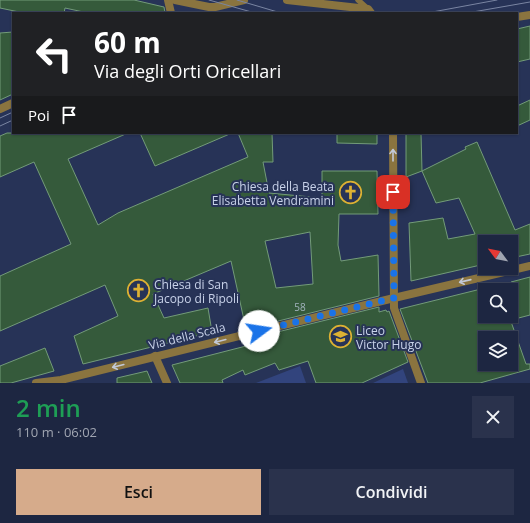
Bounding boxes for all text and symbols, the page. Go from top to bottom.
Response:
text: 60 m [94,23,161,61]
icon: left [28,28,80,80]
text: Via degli Orti Oricellari [94,59,281,83]
icon: arrive [58,104,80,126]
text: Poi [28,105,50,125]
one-way arrow [389,149,397,162]
pin [376,175,410,209]
place label: Chiesa della Beata Elisabetta Vendramini [212,178,334,209]
church icon: Chiesa della Beata Elisabetta Vendramini [337,180,363,206]
icon: arrive [382,181,404,203]
north arrow [478,235,518,275]
map controls [478,235,518,371]
place label: Chiesa di San Jacopo di Ripoli [153,276,239,307]
church icon: Chiesa di San Jacopo di Ripoli [125,278,151,304]
one-way arrow [459,278,472,286]
button: search [478,283,518,323]
house number: 58 [294,300,306,314]
position arrow [238,310,280,352]
street label: Via della Scala [147,318,227,354]
place label: Liceo Victor Hugo [356,322,421,353]
school or university icon: Liceo Victor Hugo [328,324,354,350]
button: layers [478,331,518,371]
one-way arrow [214,337,227,345]
one-way arrow [111,363,124,370]
text: 2 min [16,391,81,424]
button: close [472,396,514,438]
text: 110 m · 06:02 [16,423,97,441]
button: Esci [16,469,261,515]
button: Condividi [269,469,514,515]

